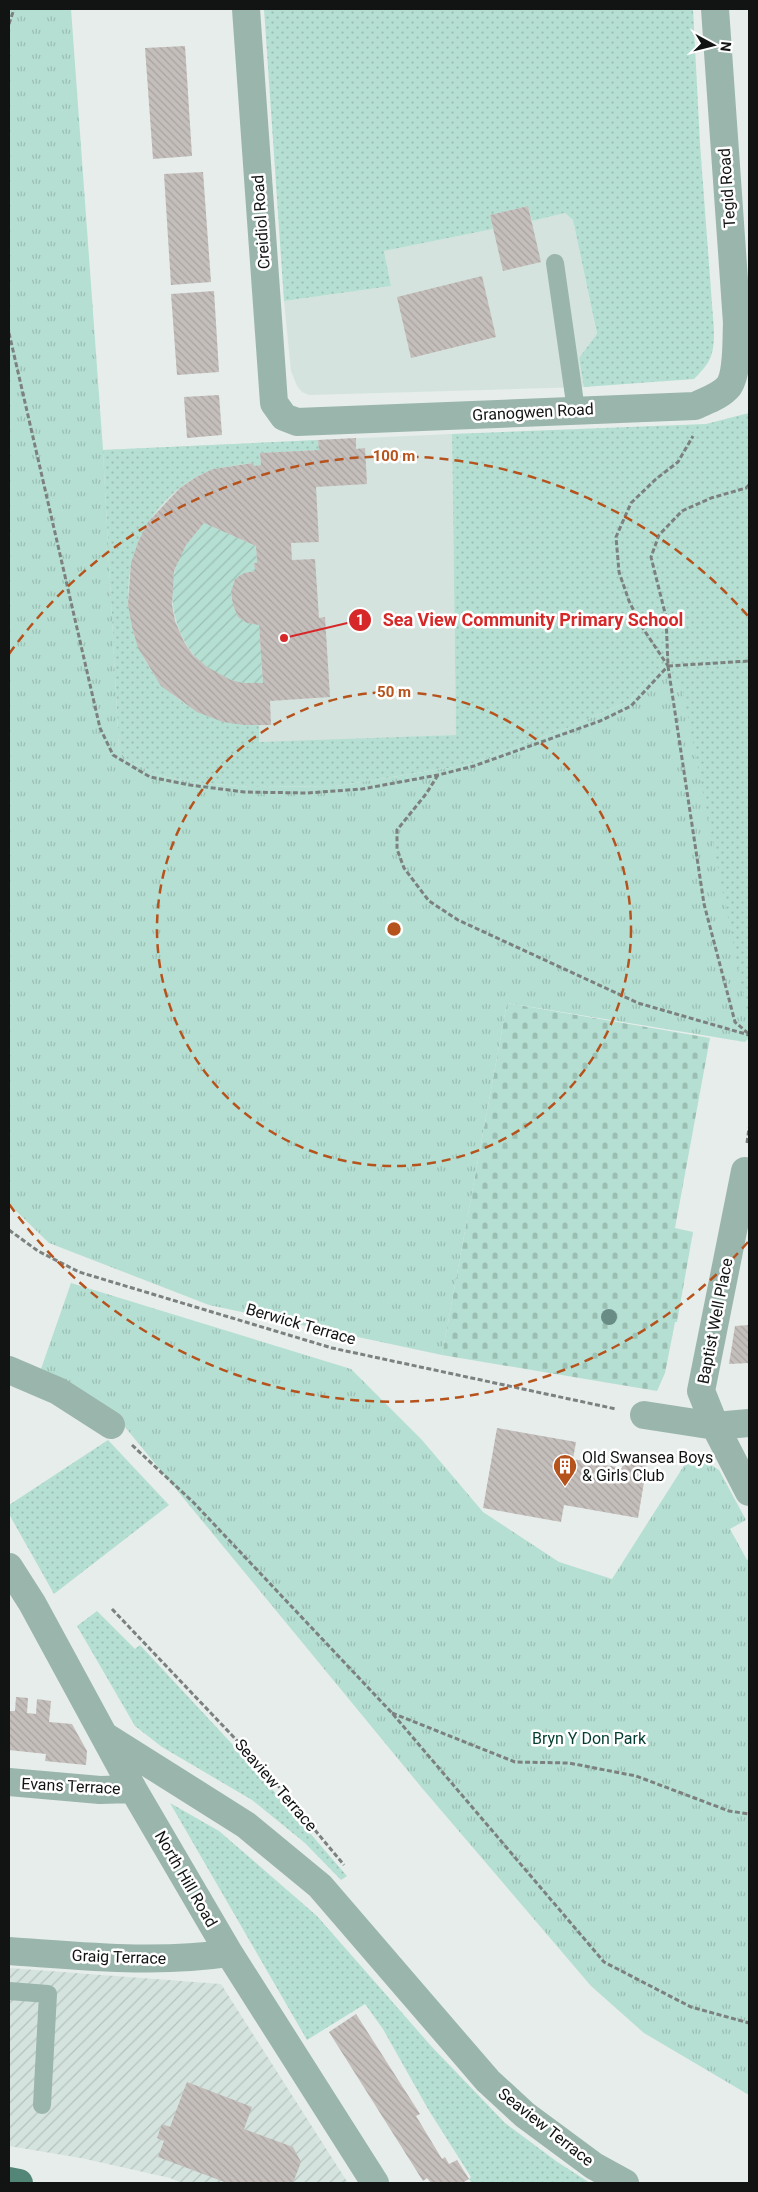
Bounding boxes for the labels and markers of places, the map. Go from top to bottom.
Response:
callout: Sea View Community Primary School [347,604,693,637]
centre of rings [385,920,403,938]
place label: Old Swansea Boys & Girls Club [582,1448,713,1485]
building icon: Old Swansea Boys & Girls Club [552,1453,578,1487]

